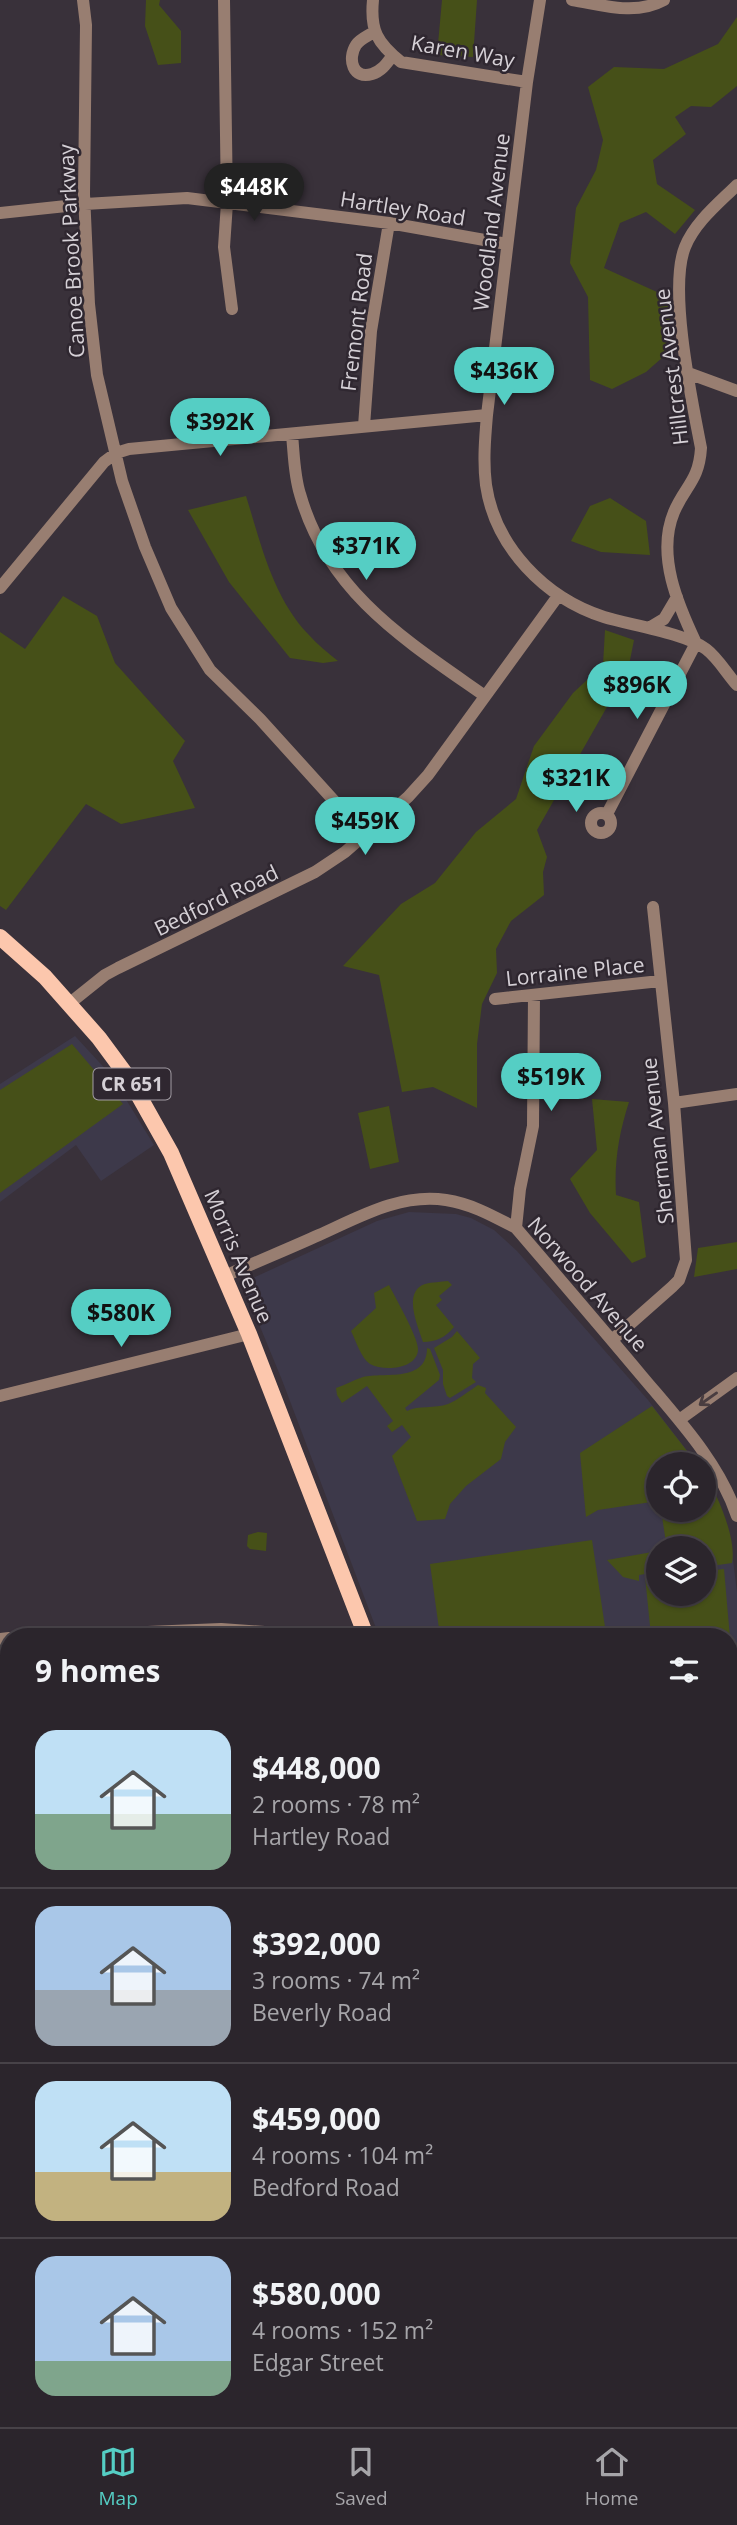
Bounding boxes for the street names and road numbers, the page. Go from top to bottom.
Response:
street label: Karen Way [409,28,518,74]
street label: Woodland Avenue [466,132,516,312]
street label: Canoe Brook Parkway [51,143,91,359]
street label: Hartley Road [338,184,468,232]
street label: Fremont Road [334,251,378,393]
street label: Hillcrest Avenue [647,287,695,447]
street label: Bedford Road [149,858,283,942]
street label: Lorraine Place [504,950,646,992]
street label: Sherman Avenue [634,1056,680,1226]
road number: CR 651 [94,1068,170,1100]
street label: Morris Avenue [198,1185,280,1327]
street label: Norwood Avenue [522,1211,654,1357]

